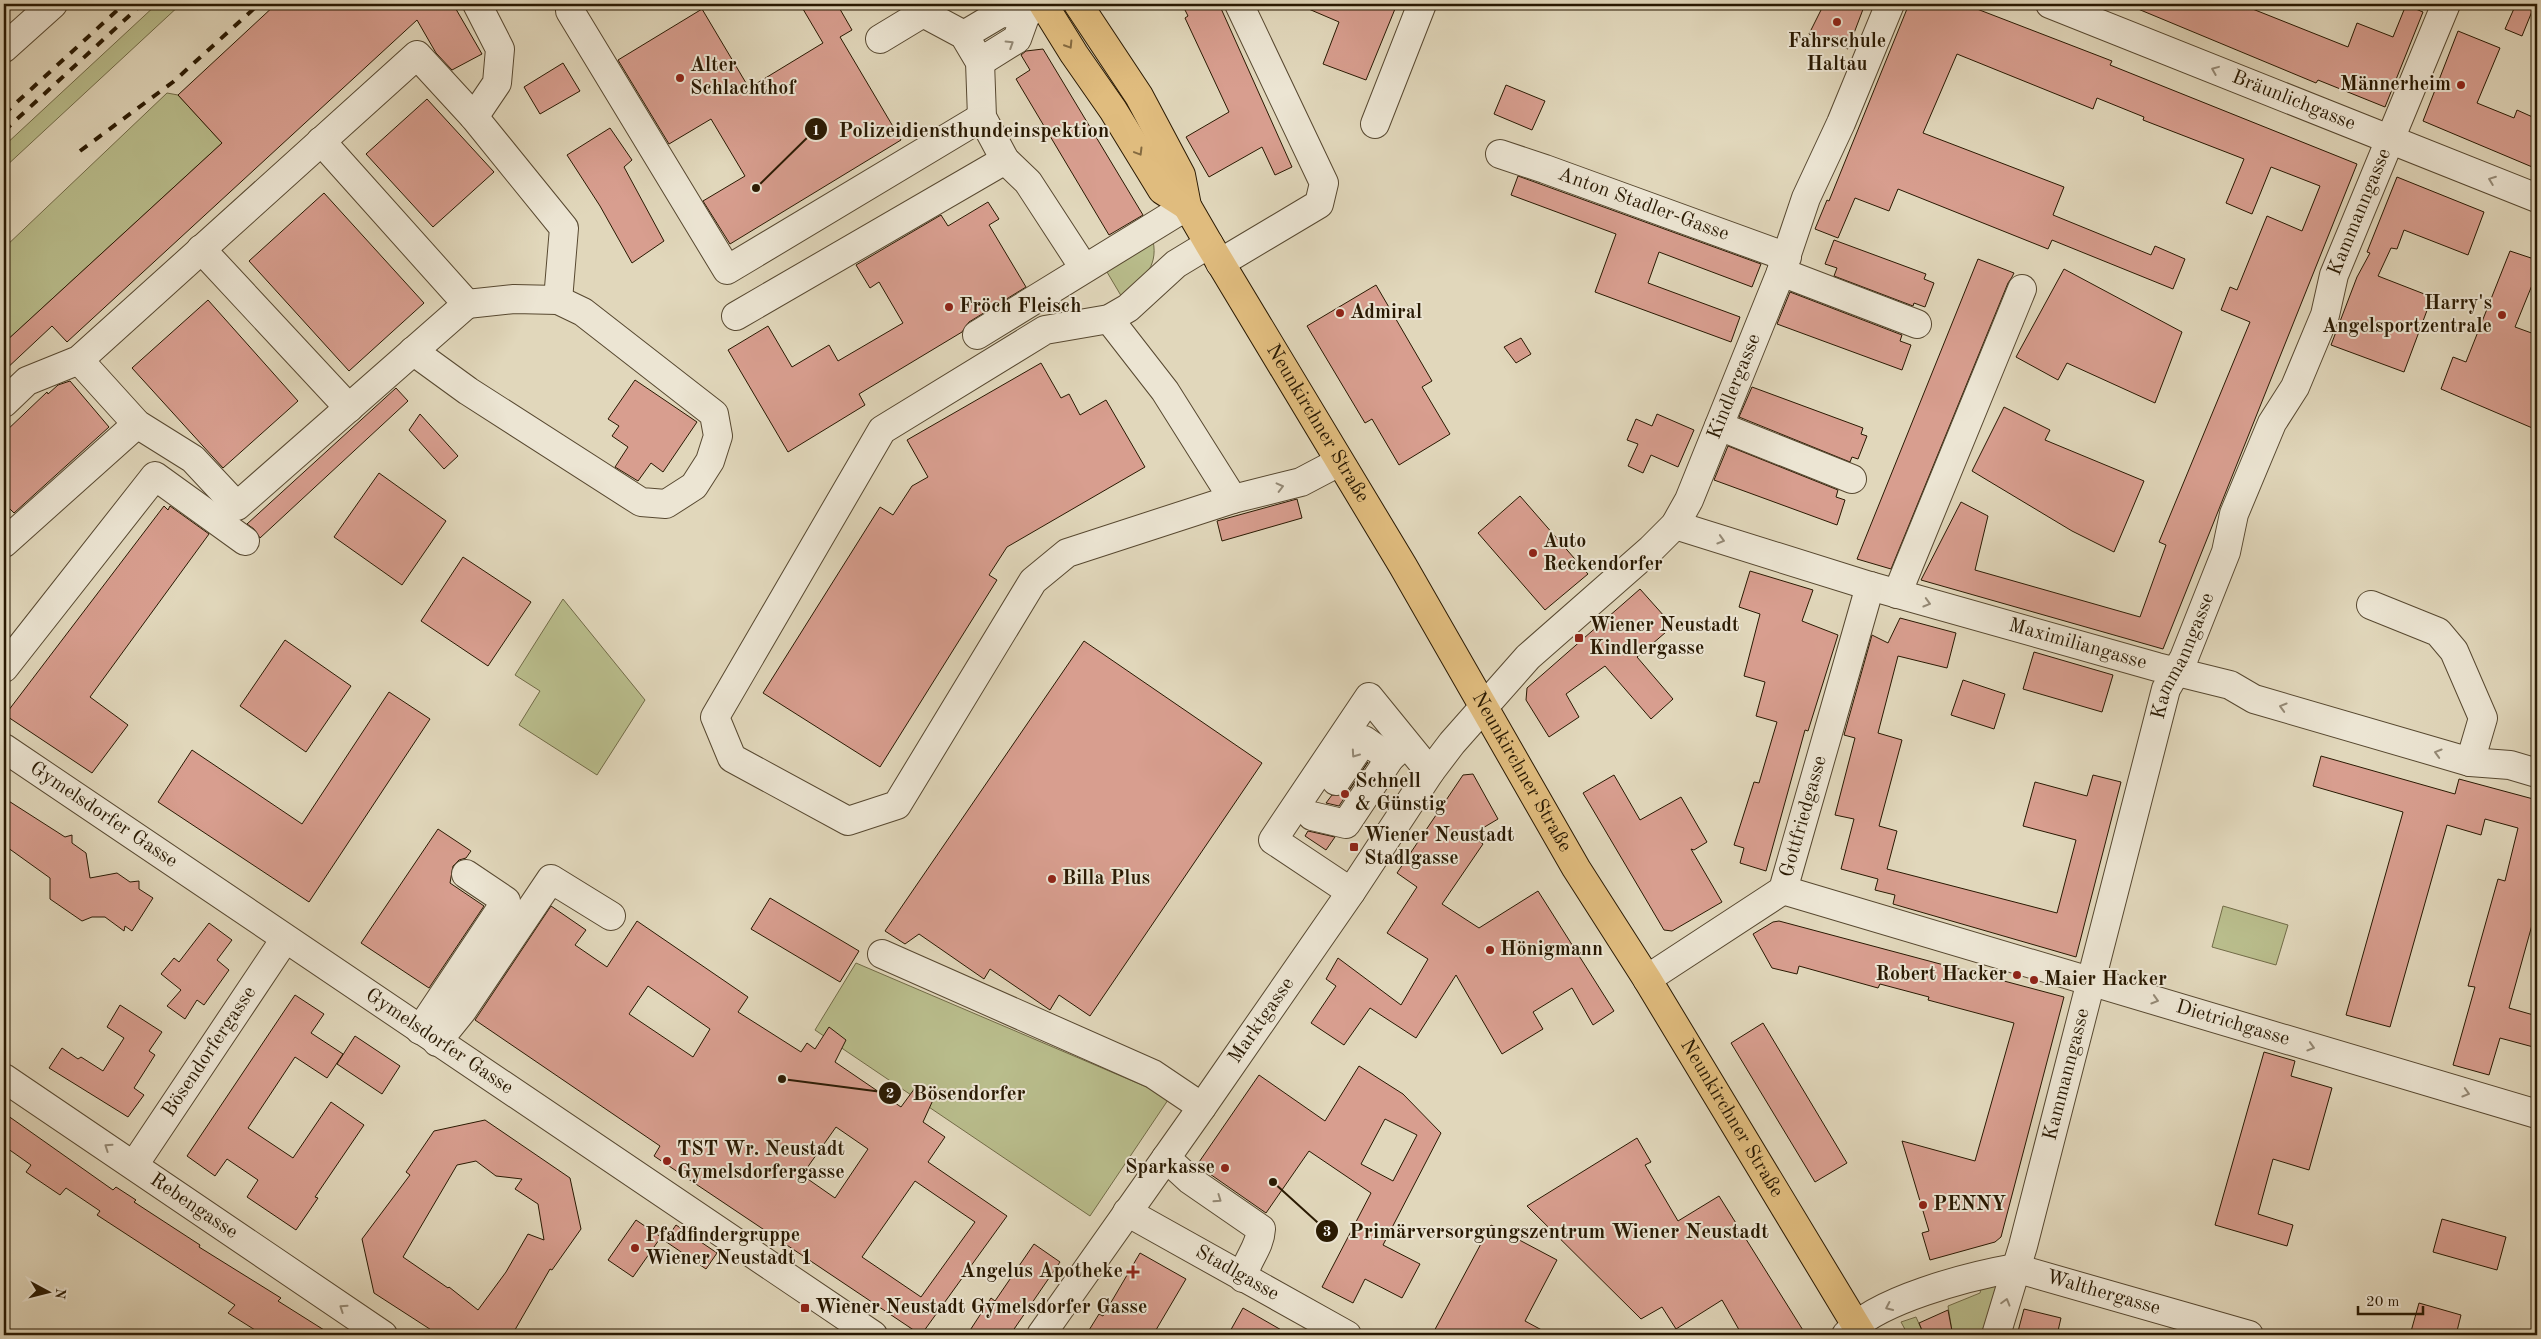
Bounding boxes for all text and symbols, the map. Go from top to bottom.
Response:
marker: Fahrschule Haltau [1831,16,1843,28]
place label: Fahrschule Haltau [1788,32,1886,75]
one-way arrow [1004,40,1013,50]
one-way arrow [1063,40,1072,49]
place label: Alter Schlachthof [690,56,797,99]
one-way arrow [2211,66,2220,76]
street label: Bräunlichgasse [2229,67,2358,135]
marker: Alter Schlachthof [674,72,686,84]
place label: Männerheim [2340,75,2451,95]
marker: Männerheim [2455,79,2467,91]
callout: Polizeidiensthundeinspektion [804,111,1119,147]
text: Polizeidiensthundeinspektion [839,121,1109,142]
text: 1 [812,124,820,139]
one-way arrow [1132,146,1142,155]
street label: Kammanngasse [2325,146,2395,279]
street label: Anton Stadler-Gasse [1555,165,1731,245]
one-way arrow [2488,176,2497,186]
place label: Harry's Angelsportzentrale [2322,294,2492,337]
place label: Fröch Fleisch [959,297,1081,317]
marker: Fröch Fleisch [943,301,955,313]
place label: Admiral [1350,303,1422,323]
marker: Admiral [1334,307,1346,319]
marker: Harry's Angelsportzentrale [2496,309,2508,321]
street label: Kindlergasse [1705,331,1765,442]
street label: Neunkirchner Straße [1262,341,1372,506]
one-way arrow [1276,482,1285,493]
place label: Auto Reckendorfer [1543,532,1663,575]
one-way arrow [1716,534,1725,544]
marker: Auto Reckendorfer [1527,547,1539,559]
street label: Kammanngasse [2149,590,2219,721]
one-way arrow [1922,597,1930,607]
place label: Wiener Neustadt Kindlergasse [1589,616,1739,659]
street label: Maximiliangasse [2006,616,2149,674]
marker: Wiener Neustadt Kindlergasse [1573,632,1585,644]
street label: Neunkirchner Straße [1468,689,1575,856]
one-way arrow [2279,703,2287,713]
one-way arrow [2434,748,2443,759]
one-way arrow [1352,749,1361,758]
street label: Gottfriedgasse [1777,753,1831,880]
street label: Gymelsdorfer Gasse [26,758,181,872]
place label: Schnell & Günstig [1355,772,1446,815]
marker: Schnell & Günstig [1339,788,1351,800]
place label: Wiener Neustadt Stadlgasse [1364,826,1514,869]
marker: Wiener Neustadt Stadlgasse [1348,841,1360,853]
place label: Billa Plus [1062,869,1150,889]
marker: Billa Plus [1046,873,1058,885]
place label: Hönigmann [1500,940,1603,960]
marker: Hönigmann [1484,944,1496,956]
place label: Robert Hacker [1875,965,2007,985]
marker: Robert Hacker [2011,969,2023,981]
place label: Maier Hacker [2044,970,2167,990]
street label: Marktgasse [1225,974,1298,1067]
marker: Maier Hacker [2028,974,2040,986]
street label: Bösendorfergasse [159,983,260,1121]
street label: Gymelsdorfer Gasse [362,985,516,1099]
one-way arrow [2150,994,2159,1004]
street label: Dietrichgasse [2173,997,2292,1050]
street label: Kammanngasse [2040,1006,2094,1143]
street label: Neunkirchner Straße [1676,1036,1787,1201]
one-way arrow [2306,1041,2314,1051]
callout: Bösendorfer [877,1075,1036,1111]
text: Bösendorfer [912,1084,1026,1105]
text: 2 [886,1087,894,1102]
one-way arrow [2462,1088,2470,1098]
place label: TST Wr. Neustadt Gymelsdorfergasse [677,1140,845,1183]
one-way arrow [104,1144,113,1153]
marker: TST Wr. Neustadt Gymelsdorfergasse [661,1155,673,1167]
place label: Sparkasse [1125,1158,1215,1178]
marker: Sparkasse [1219,1162,1231,1174]
street label: Rebengasse [146,1170,241,1243]
one-way arrow [1212,1193,1222,1202]
place label: PENNY [1933,1195,2006,1215]
marker: PENNY [1917,1199,1929,1211]
callout: Primärversorgungszentrum Wiener Neustadt [1314,1213,1779,1249]
text: Primärversorgungszentrum Wiener Neustadt [1349,1222,1769,1243]
text: 3 [1323,1225,1331,1240]
place label: Pfadfindergruppe Wiener Neustadt 1 [645,1226,812,1269]
marker: Pfadfindergruppe Wiener Neustadt 1 [629,1242,641,1254]
street label: Stadlgasse [1192,1242,1282,1305]
place label: Angelus Apotheke [960,1262,1123,1282]
north arrow [22,1266,72,1316]
marker: Angelus Apotheke [1127,1266,1139,1278]
street label: Walthergasse [2044,1267,2162,1319]
scale bar [2358,1284,2424,1316]
text: N [52,1287,68,1300]
text: 20 m [2366,1295,2400,1310]
place label: Wiener Neustadt Gymelsdorfer Gasse [815,1298,1147,1318]
one-way arrow [2000,1298,2010,1306]
one-way arrow [1885,1300,1894,1311]
marker: Wiener Neustadt Gymelsdorfer Gasse [799,1302,811,1314]
one-way arrow [339,1305,349,1314]

